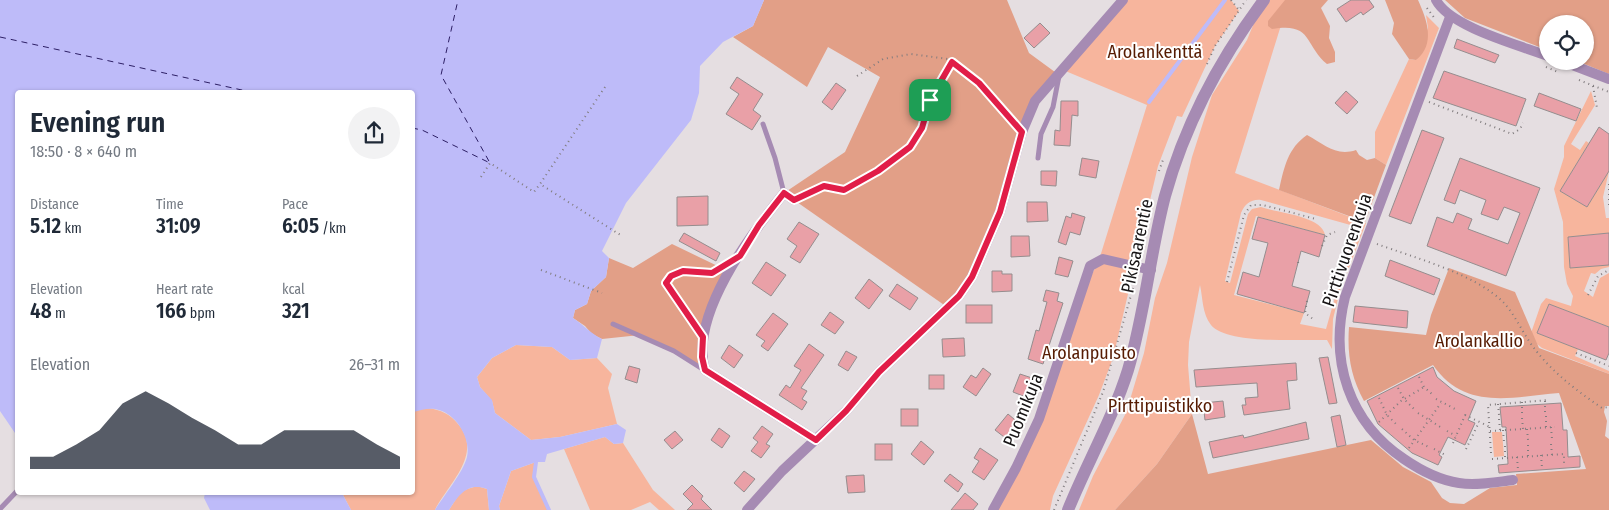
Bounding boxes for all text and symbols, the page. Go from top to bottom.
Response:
map controls [1539,15,1594,70]
button: locate [1539,15,1594,70]
park label: Arolankenttä [1108,41,1203,63]
pin [909,79,951,121]
icon: arrive [916,86,944,114]
text: Evening run [30,106,165,139]
button: share [348,107,400,159]
text: 18:50 · 8 × 640 m [30,142,137,161]
street label: Pirttivuorenkuja [1317,190,1377,310]
text: Distance [30,196,79,213]
text: Time [156,196,184,213]
text: Pace [282,196,308,213]
street label: Pikisaarentie [1116,197,1158,295]
text: 5.12 [30,213,61,239]
text: 31:09 [156,213,201,239]
text: 6:05 [282,213,319,239]
text: km [61,220,82,237]
text: /km [319,220,346,237]
text: Elevation [30,281,83,298]
text: Heart rate [156,281,213,298]
text: kcal [282,281,305,298]
text: 48 [30,298,52,324]
text: 166 [156,298,186,324]
text: 321 [282,298,310,324]
text: m [52,305,66,322]
text: bpm [186,305,215,322]
park label: Arolankallio [1435,330,1523,352]
park label: Arolanpuisto [1042,342,1136,364]
text: Elevation [30,355,90,374]
text: 26–31 m [349,355,400,374]
street label: Puomikuja [998,370,1048,450]
park label: Pirttipuistikko [1108,395,1212,417]

